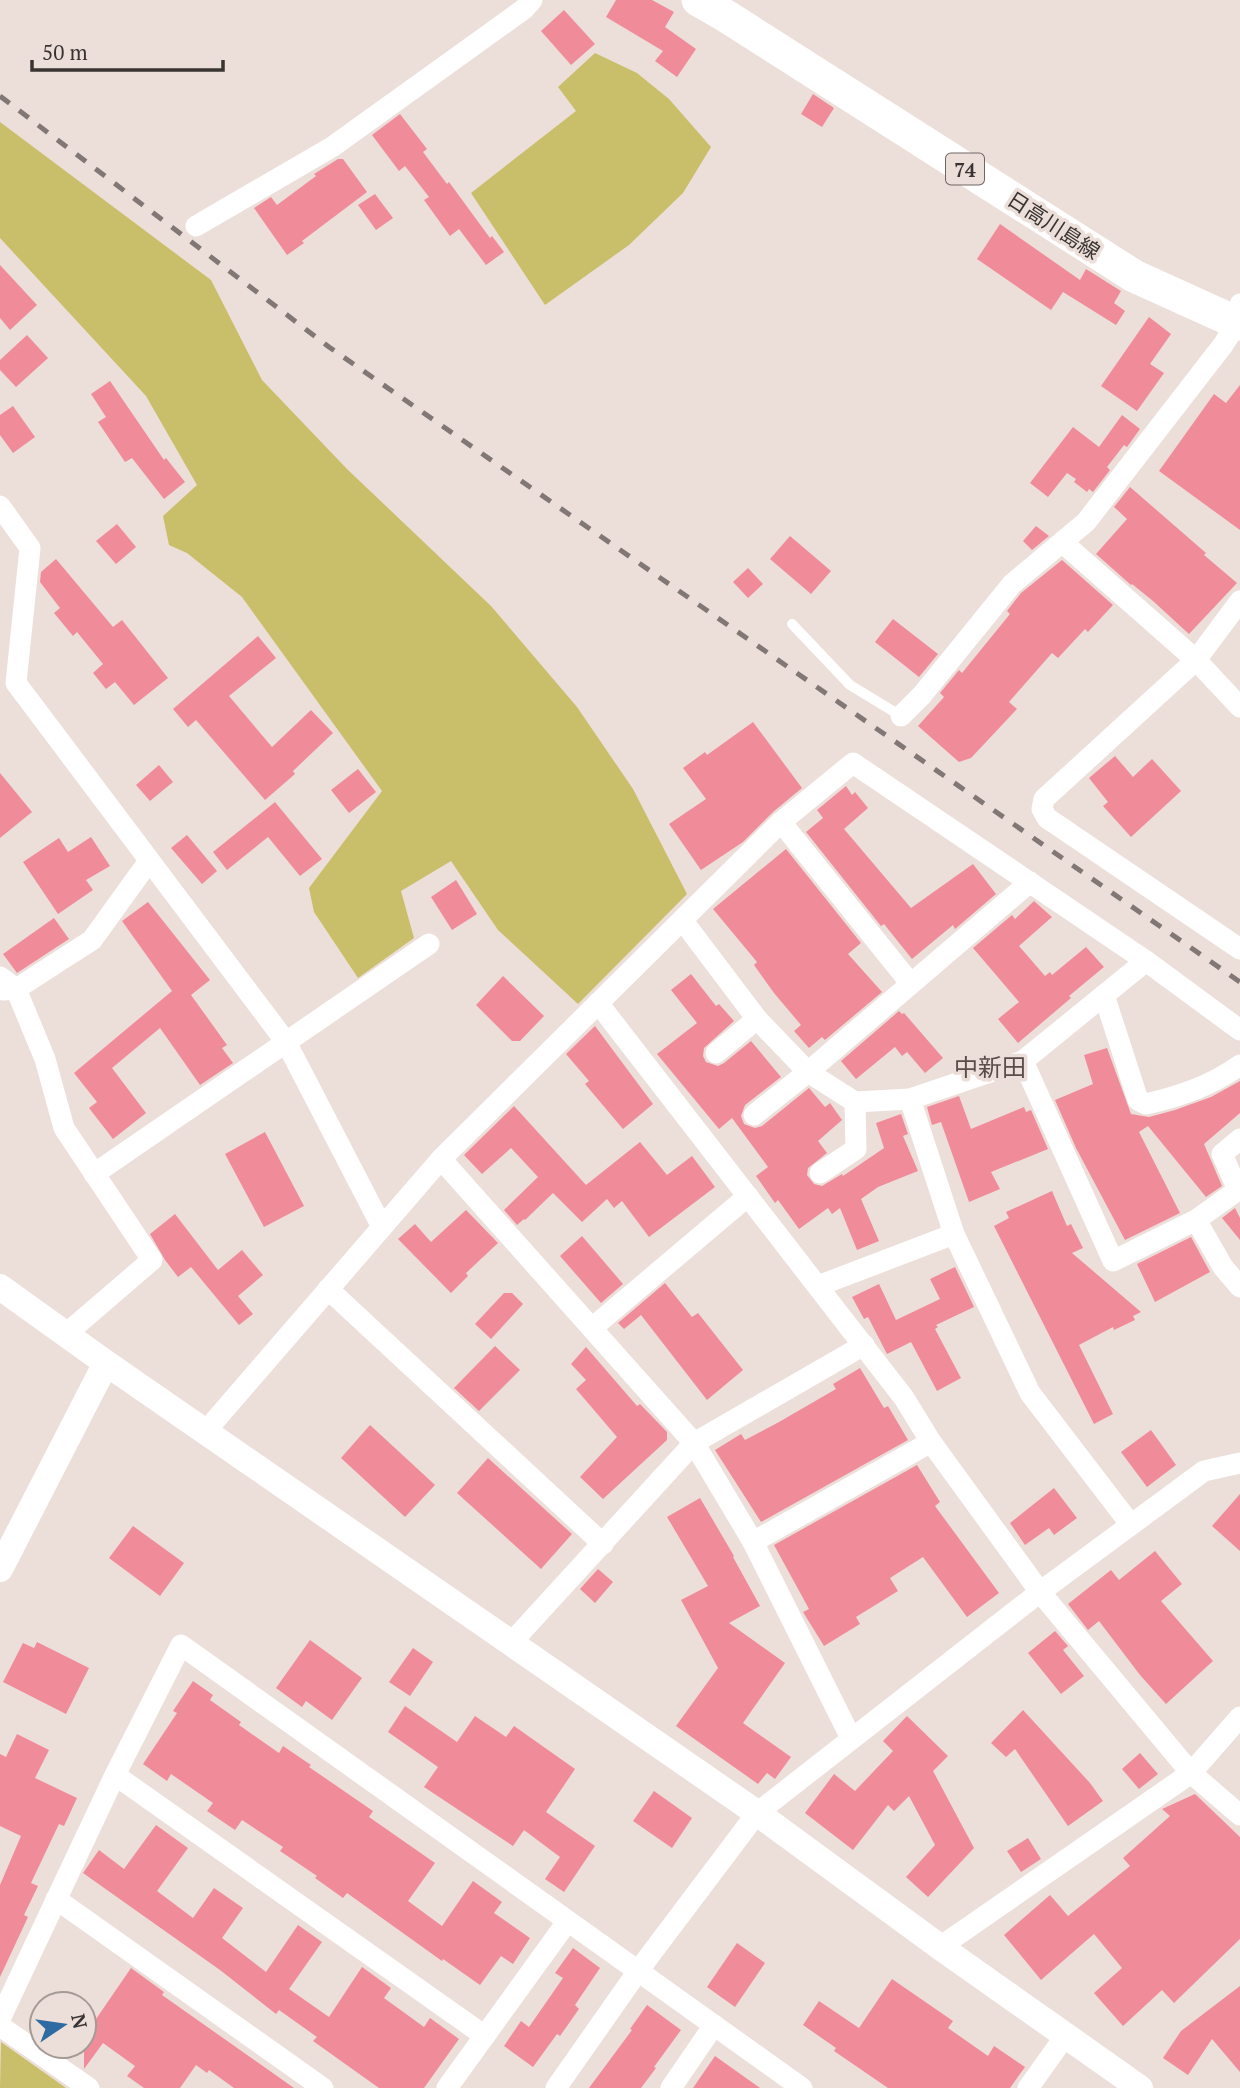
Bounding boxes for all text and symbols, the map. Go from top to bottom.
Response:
scale bar [32,28,222,72]
text: 50 m [42,38,88,66]
road number: 74 [946,154,984,184]
street label: 日高川島線 [1002,185,1106,265]
district label: 中新田 [954,1051,1026,1083]
north arrow [28,1990,98,2060]
text: N [66,2011,94,2031]

